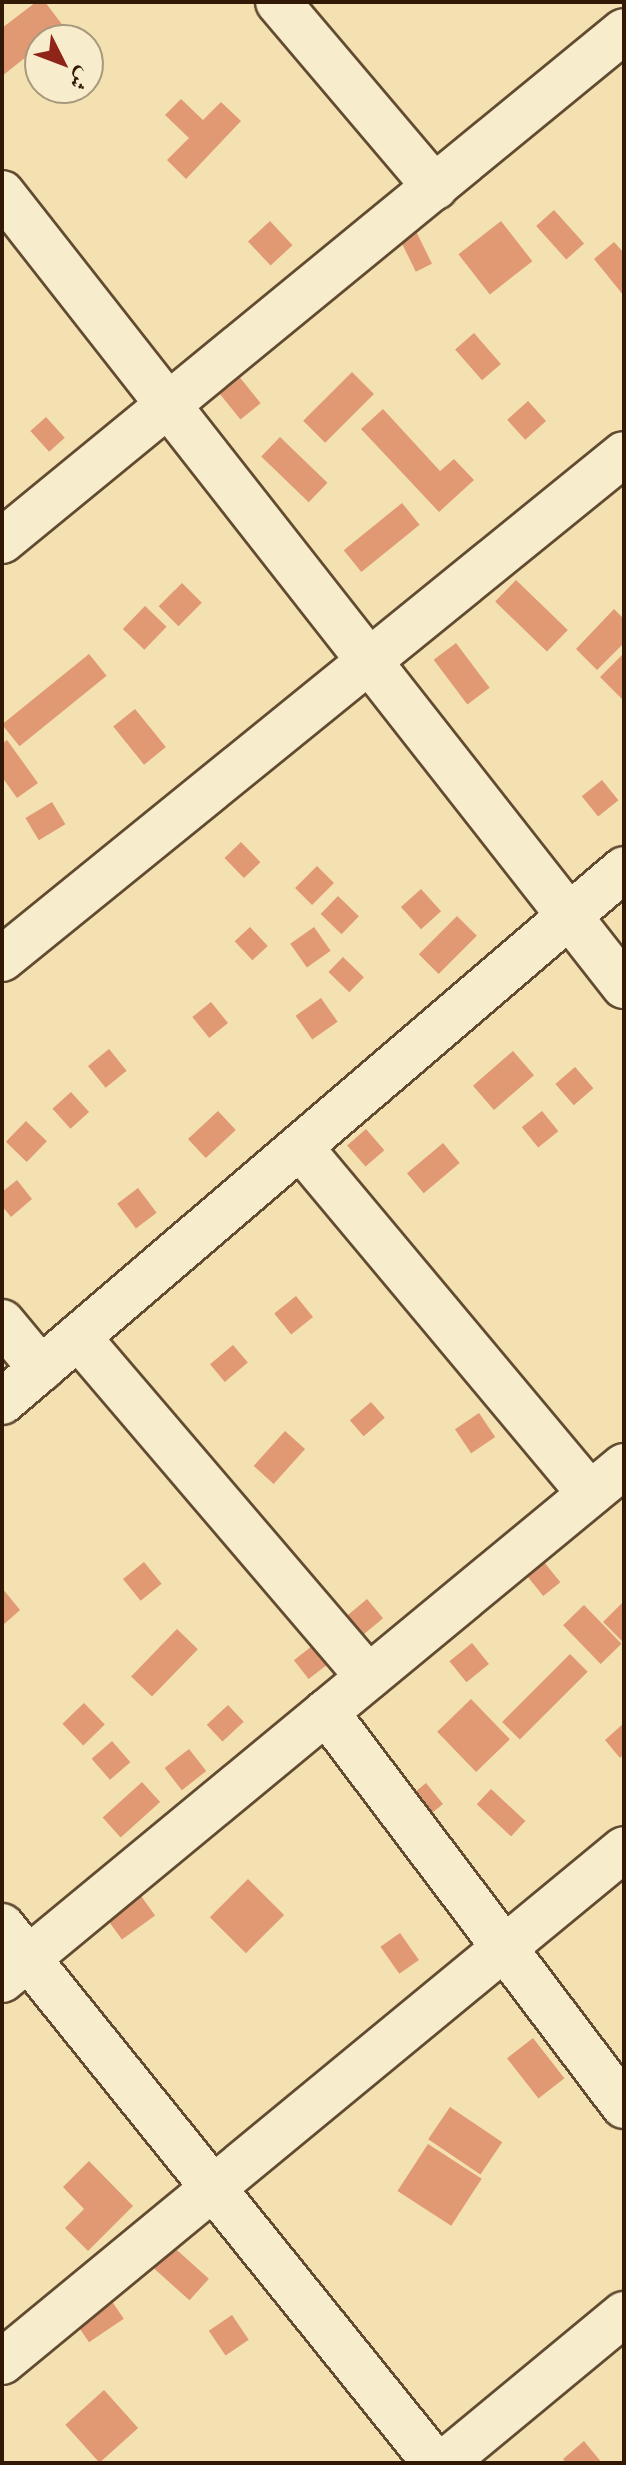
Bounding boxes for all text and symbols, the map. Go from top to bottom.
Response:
north arrow [24,24,104,104]
text: ش [63,62,98,96]

